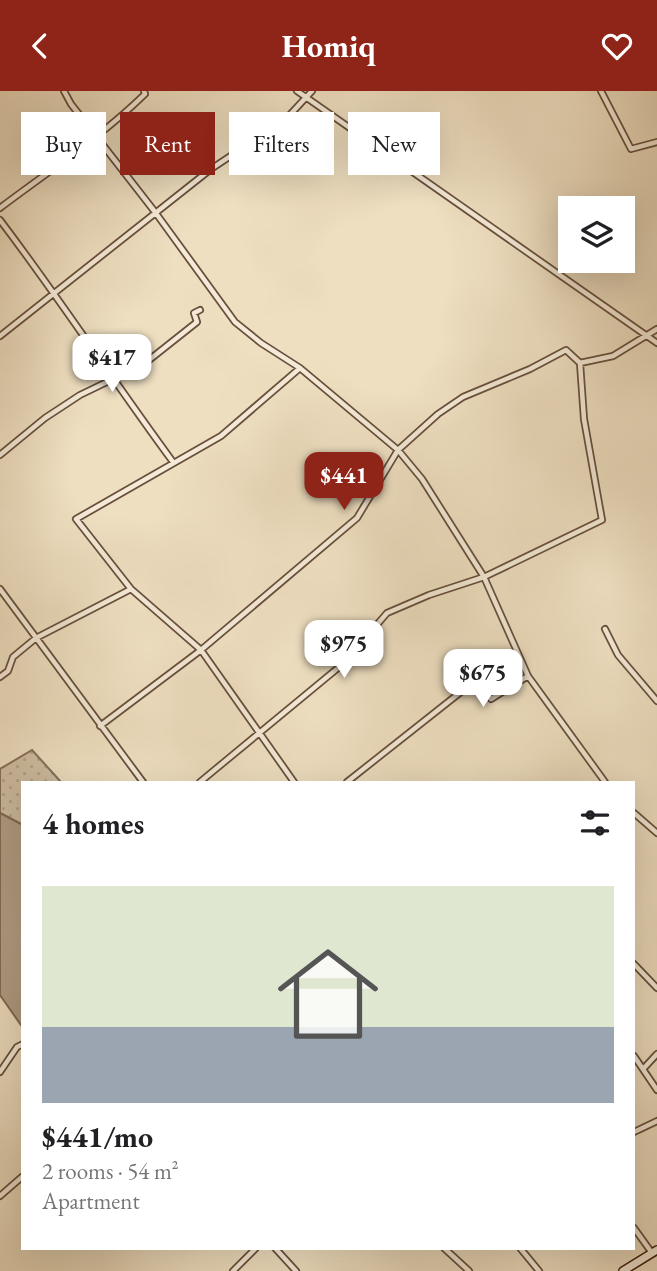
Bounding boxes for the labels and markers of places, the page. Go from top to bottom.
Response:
pin: $417 [71,335,153,394]
pin: $441 [303,453,385,512]
pin: $975 [303,621,385,680]
pin: $675 [442,649,524,709]

